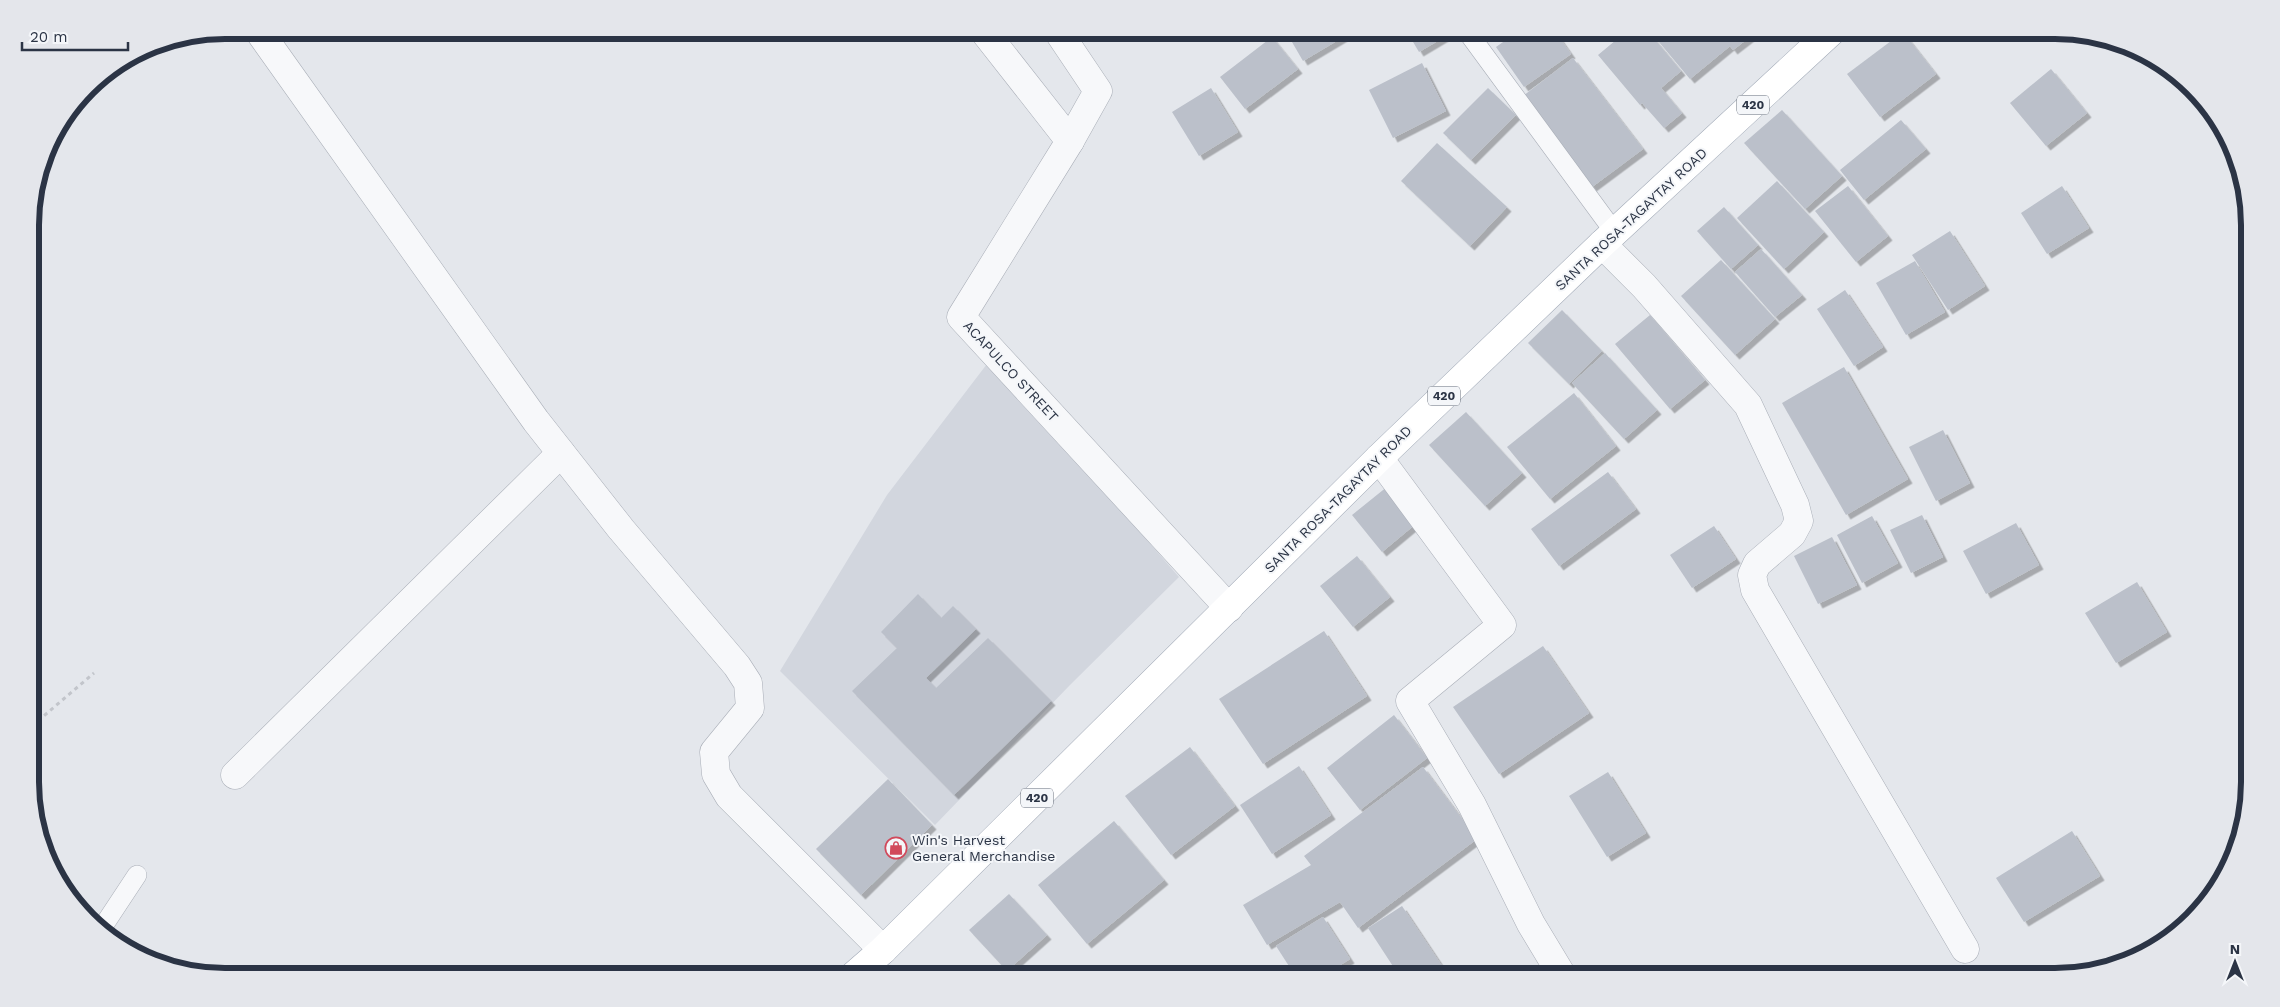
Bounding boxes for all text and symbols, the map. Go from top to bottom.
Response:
scale bar [22,20,129,52]
text: 20 m [30,28,68,46]
road number: 420 [1737,96,1769,114]
street label: SANTA ROSA-TAGAYTAY ROAD [1552,144,1710,294]
street label: ACAPULCO STREET [960,317,1062,425]
road number: 420 [1428,386,1460,406]
street label: SANTA ROSA-TAGAYTAY ROAD [1261,422,1415,576]
road number: 420 [1021,788,1053,808]
place label: Win's Harvest General Merchandise [912,832,1055,864]
shop icon: Win's Harvest General Merchandise [884,836,908,860]
north arrow [2210,937,2260,987]
text: N [2230,941,2240,957]

